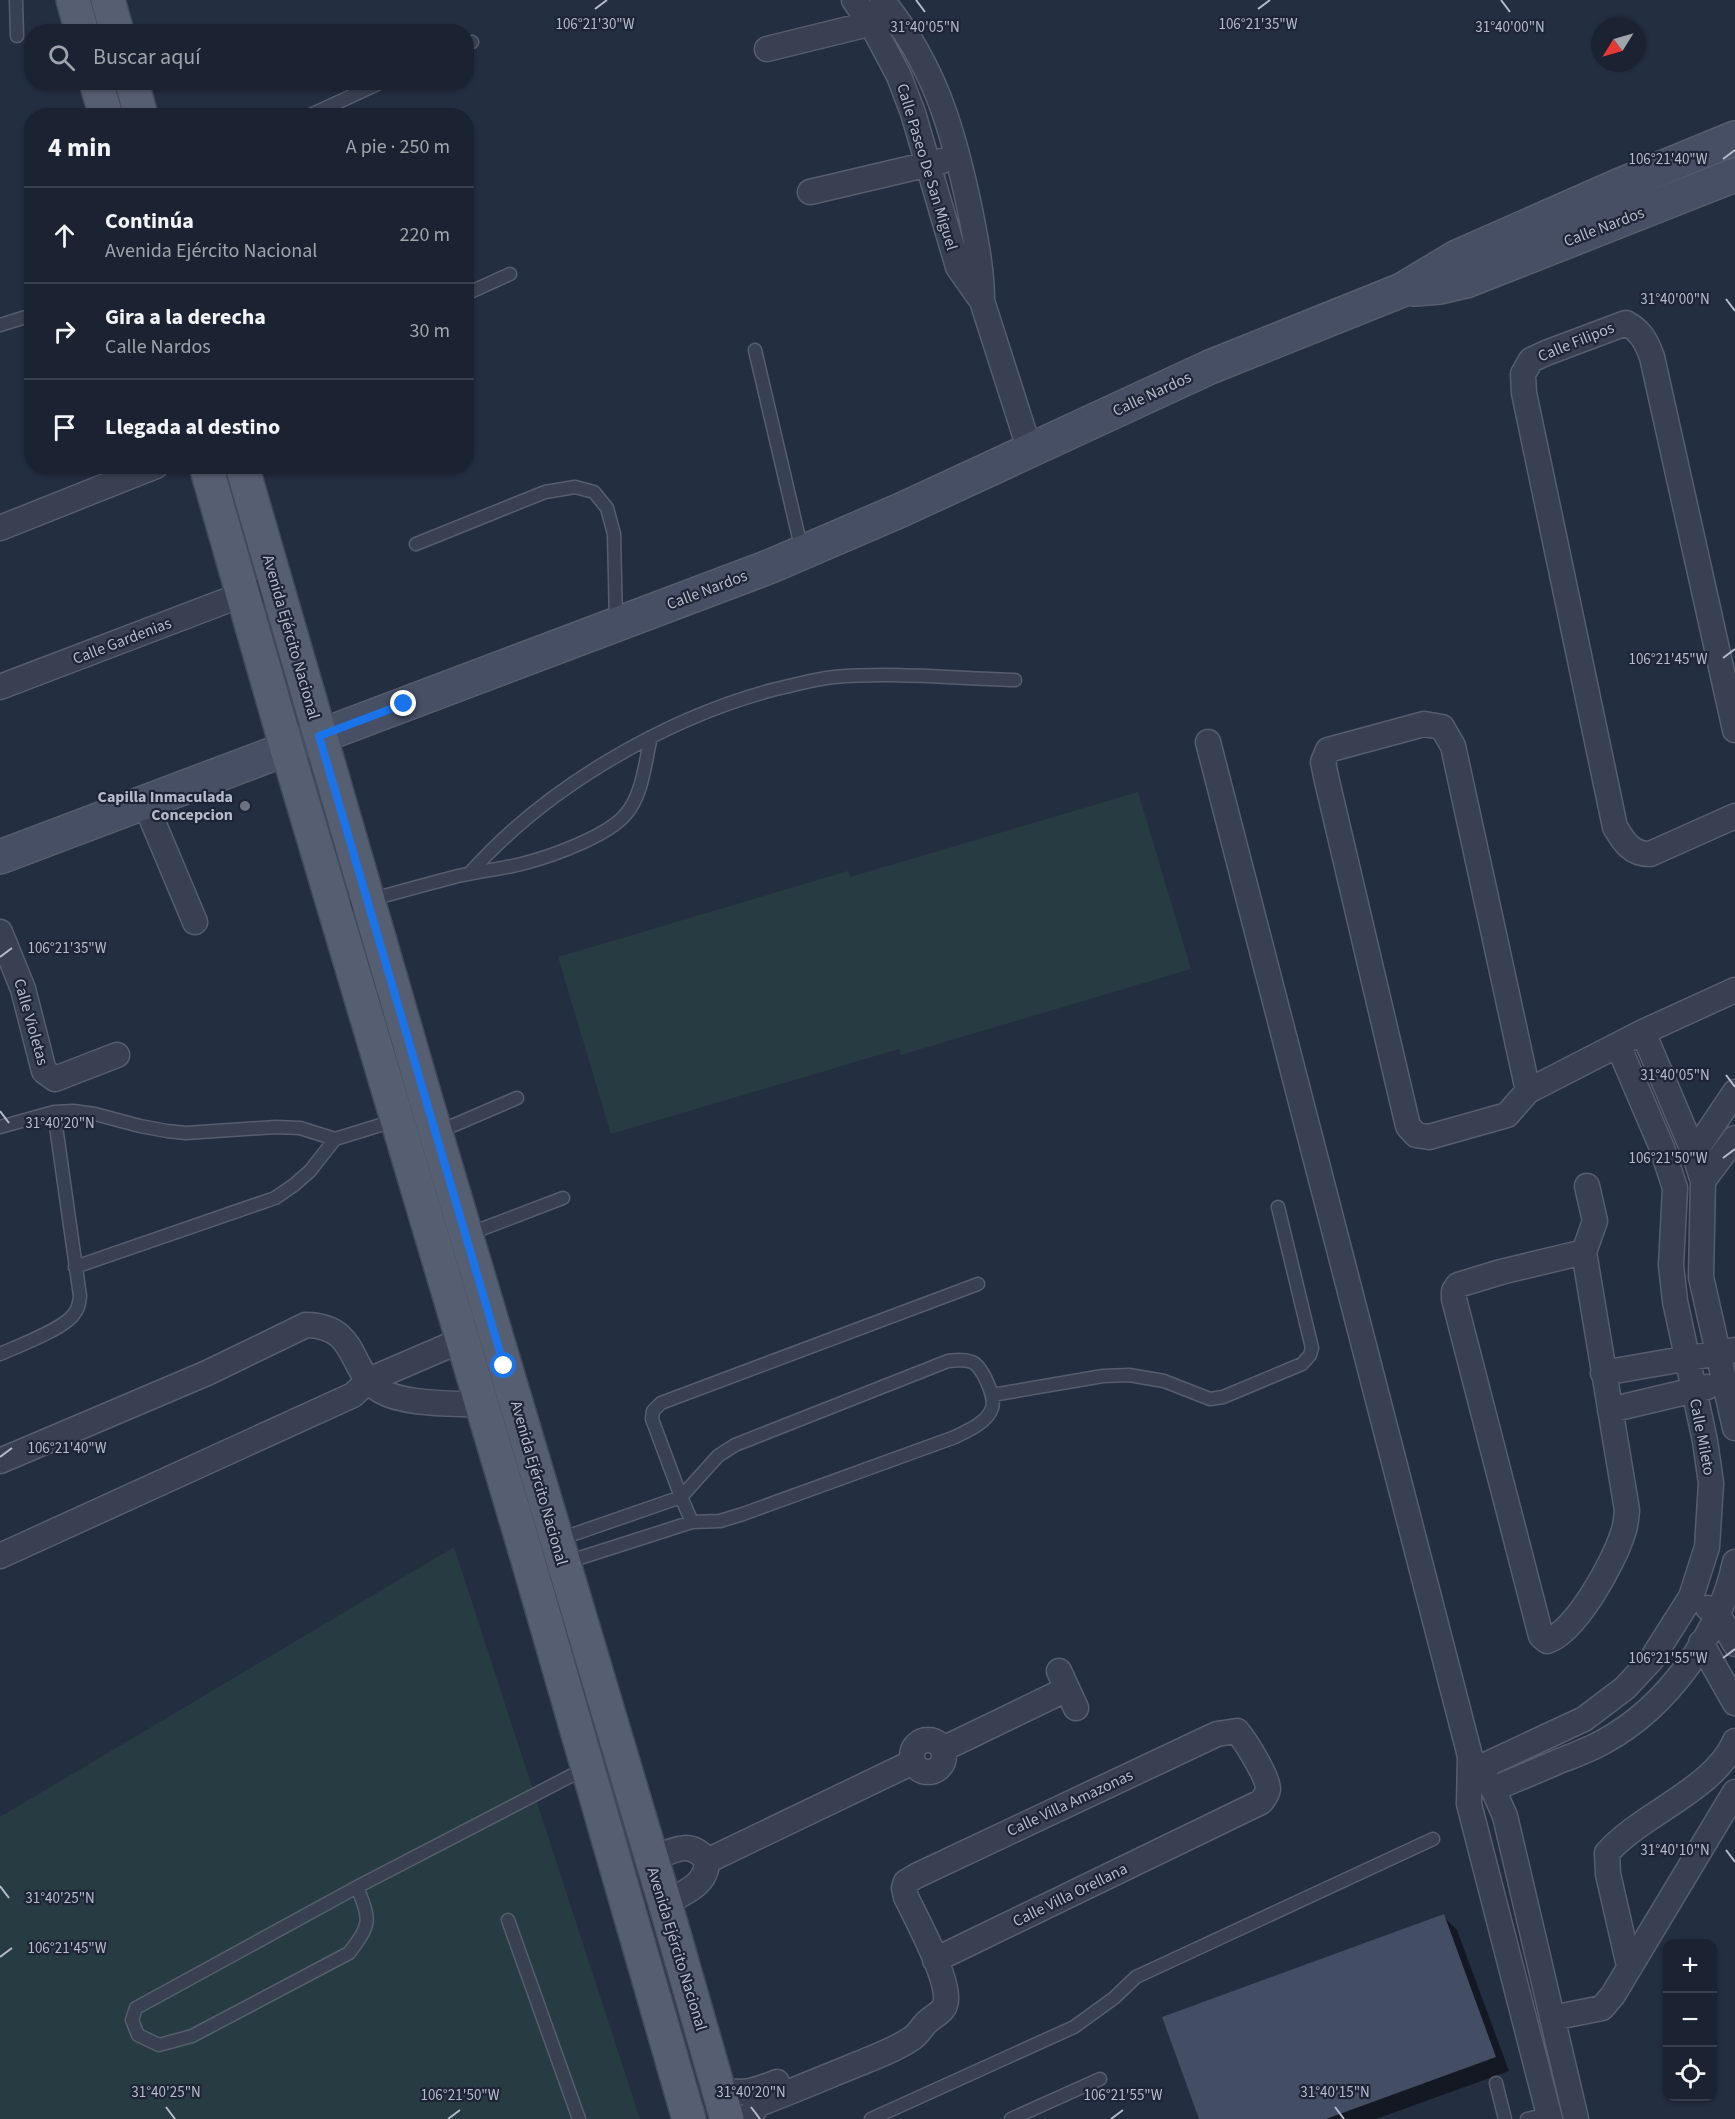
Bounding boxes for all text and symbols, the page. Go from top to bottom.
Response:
text: 106°21'30"W [555,14,635,35]
text: 106°21'35"W [1218,14,1298,35]
text: 31°40'05"N [890,17,960,38]
text: 31°40'00"N [1475,17,1545,38]
north arrow [1591,18,1645,72]
search box [24,24,474,90]
icon: search [45,41,78,74]
text: Buscar aquí [93,41,201,73]
street label: Calle Paseo De San Miguel [891,81,963,253]
text: 4 min [48,129,111,166]
text: A pie · 250 m [346,133,450,161]
text: 106°21'40"W [1628,149,1708,170]
street label: Calle Nardos [1561,201,1648,252]
text: Continúa [105,205,194,237]
icon: ahead [48,219,81,252]
text: 220 m [400,221,450,249]
text: Avenida Ejército Nacional [105,237,317,265]
text: 31°40'00"N [1640,289,1710,310]
text: Gira a la derecha [105,301,266,333]
icon: right [48,315,81,348]
text: 30 m [410,317,450,345]
street label: Calle Filipos [1535,317,1618,367]
text: Calle Nardos [105,333,211,361]
street label: Calle Nardos [1109,366,1195,422]
icon: arrive [48,411,81,444]
text: Llegada al destino [105,411,280,443]
street label: Avenida Ejército Nacional [257,552,325,722]
street label: Calle Nardos [664,564,751,615]
street label: Calle Gardenias [69,612,175,670]
text: 106°21'45"W [1628,649,1708,670]
route end [390,690,416,716]
place label: Capilla Inmaculada Concepcion [98,786,233,826]
marker: Capilla Inmaculada Concepcion [238,799,252,813]
text: 106°21'35"W [27,938,107,959]
street label: Calle Violetas [8,976,54,1068]
text: 31°40'05"N [1640,1065,1710,1086]
text: 31°40'20"N [25,1113,95,1134]
text: 106°21'50"W [1628,1148,1708,1169]
route start [490,1352,516,1378]
street label: Calle Mileto [1684,1397,1720,1477]
street label: Avenida Ejército Nacional [505,1398,573,1568]
text: 106°21'40"W [27,1438,107,1459]
text: 106°21'55"W [1628,1648,1708,1669]
street label: Calle Villa Amazonas [1003,1764,1137,1842]
text: 31°40'10"N [1640,1840,1710,1861]
street label: Calle Villa Orellana [1009,1858,1131,1932]
street label: Avenida Ejército Nacional [642,1865,712,2033]
text: 31°40'25"N [25,1888,95,1909]
text: 106°21'45"W [27,1938,107,1959]
map controls [1663,1939,1717,2101]
button: + [1663,1939,1717,1993]
button: − [1663,1993,1717,2047]
button: locate [1663,2047,1717,2101]
text: 31°40'25"N [131,2082,201,2103]
text: 31°40'20"N [716,2082,786,2103]
text: 31°40'15"N [1300,2082,1370,2103]
text: 106°21'50"W [420,2085,500,2106]
text: 106°21'55"W [1083,2085,1163,2106]

